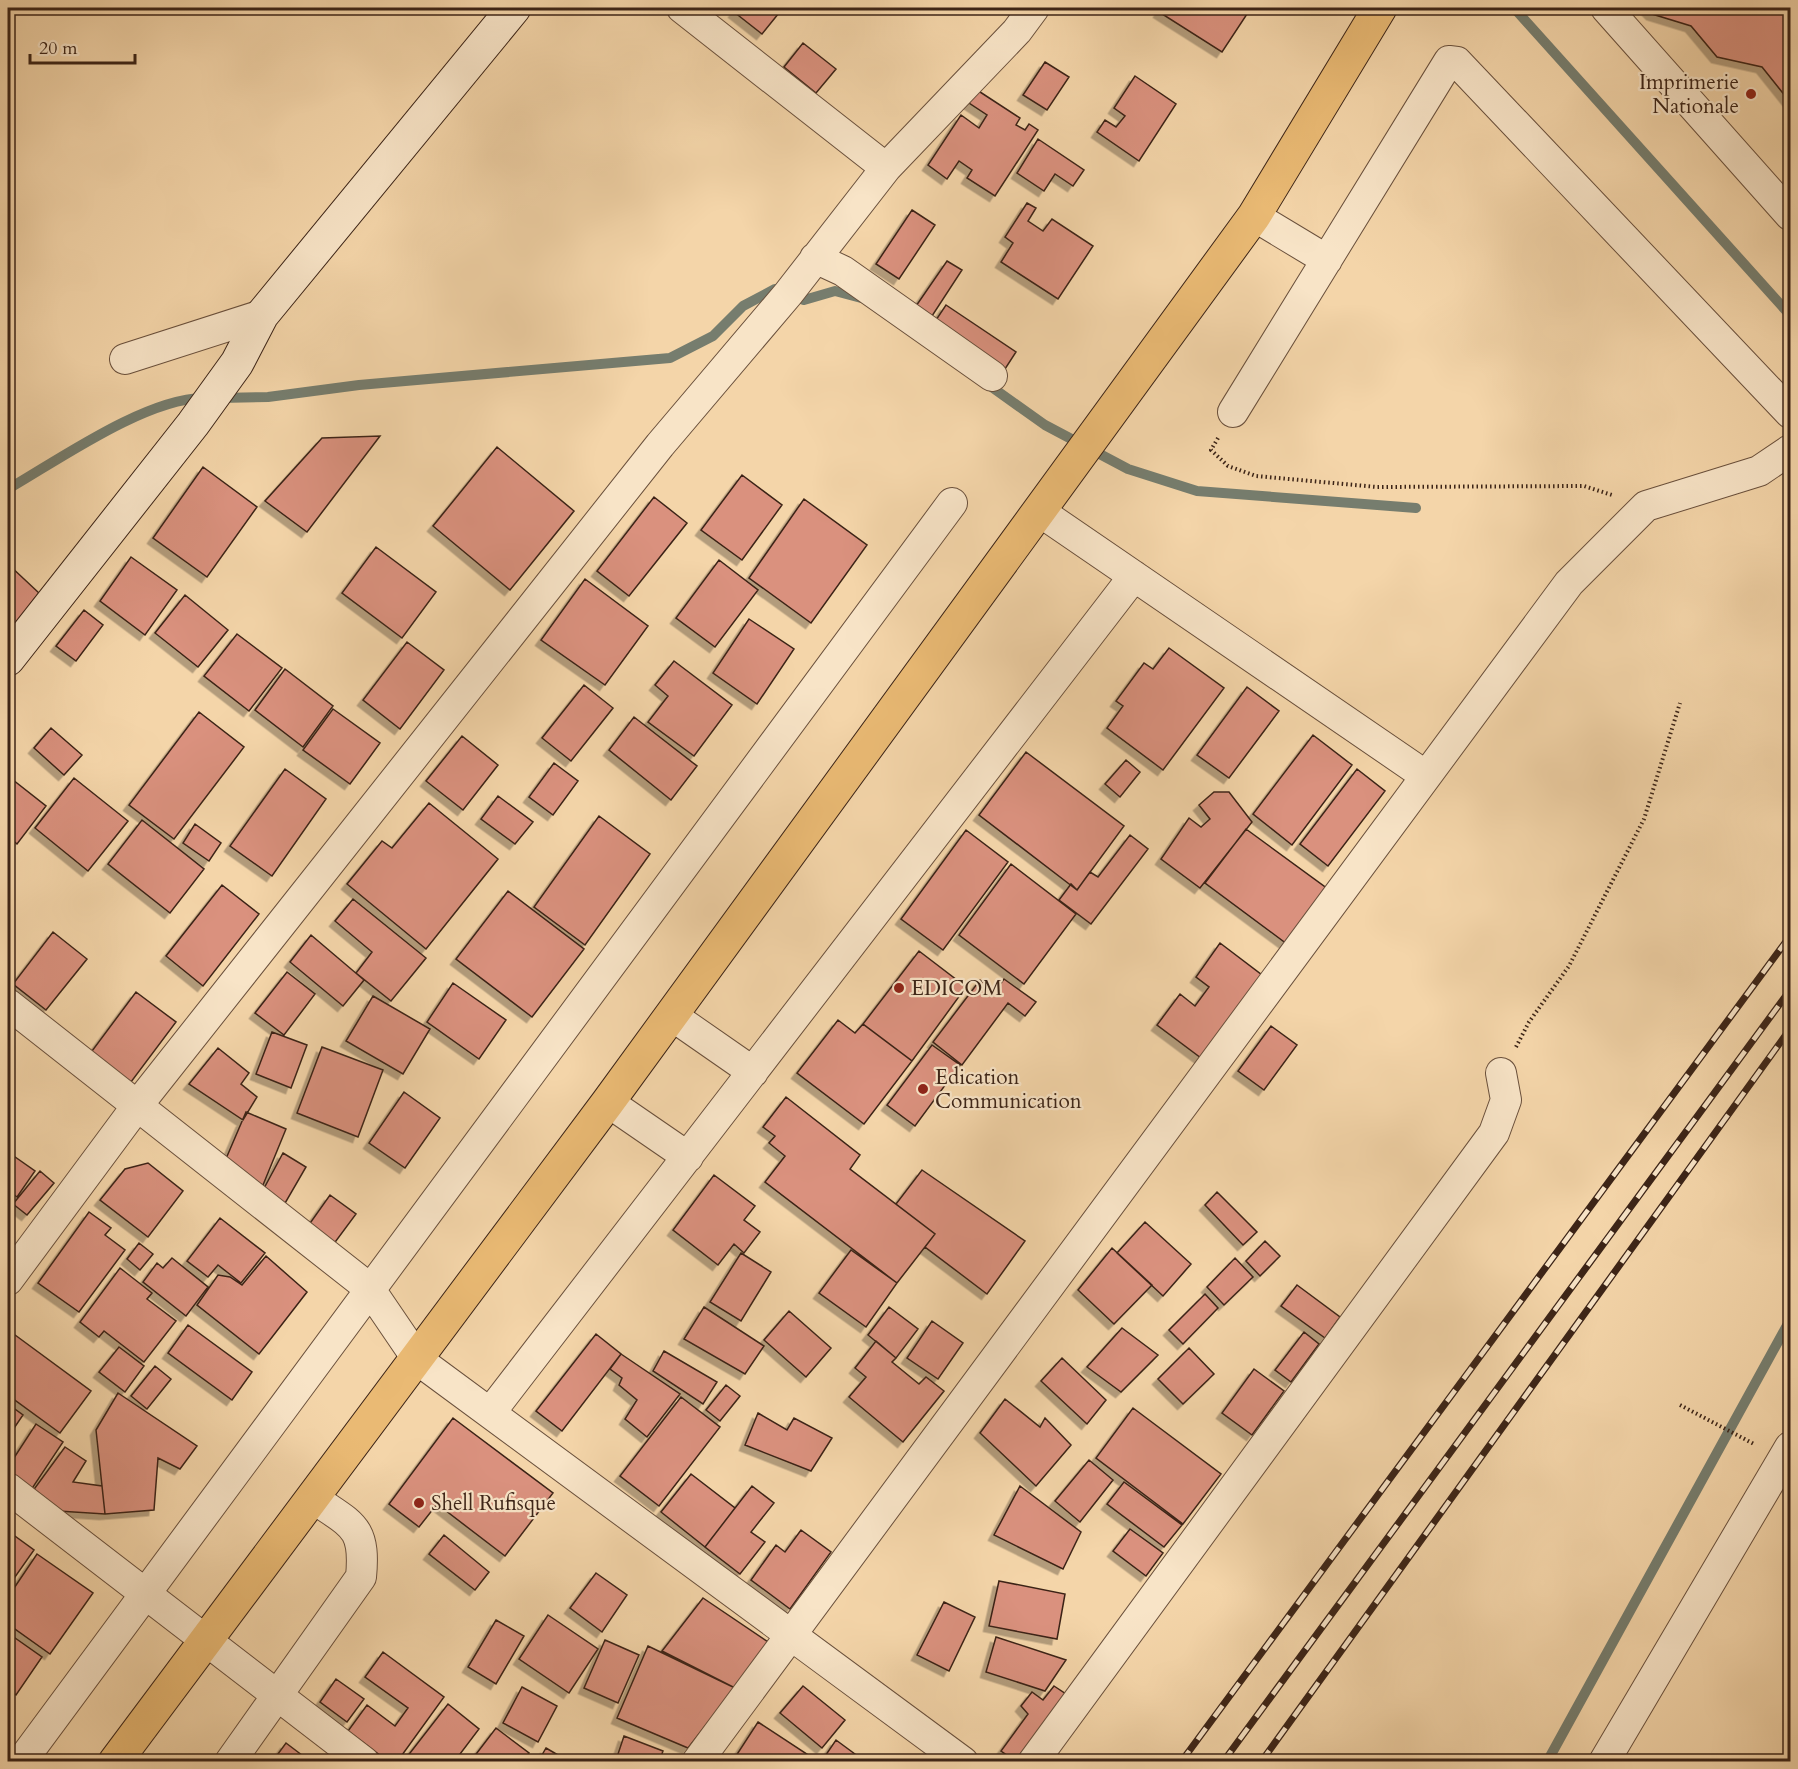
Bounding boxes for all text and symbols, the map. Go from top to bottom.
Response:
scale bar [30,27,135,65]
text: 20 m [39,36,78,61]
place label: Imprimerie Nationale [1639,68,1739,121]
marker: Imprimerie Nationale [1744,87,1758,101]
place label: EDICOM [911,974,1002,1003]
marker: EDICOM [892,981,906,995]
place label: Edication Communication [935,1063,1082,1116]
marker: Edication Communication [916,1082,930,1096]
place label: Shell Rufisque [431,1489,556,1518]
marker: Shell Rufisque [412,1496,426,1510]

